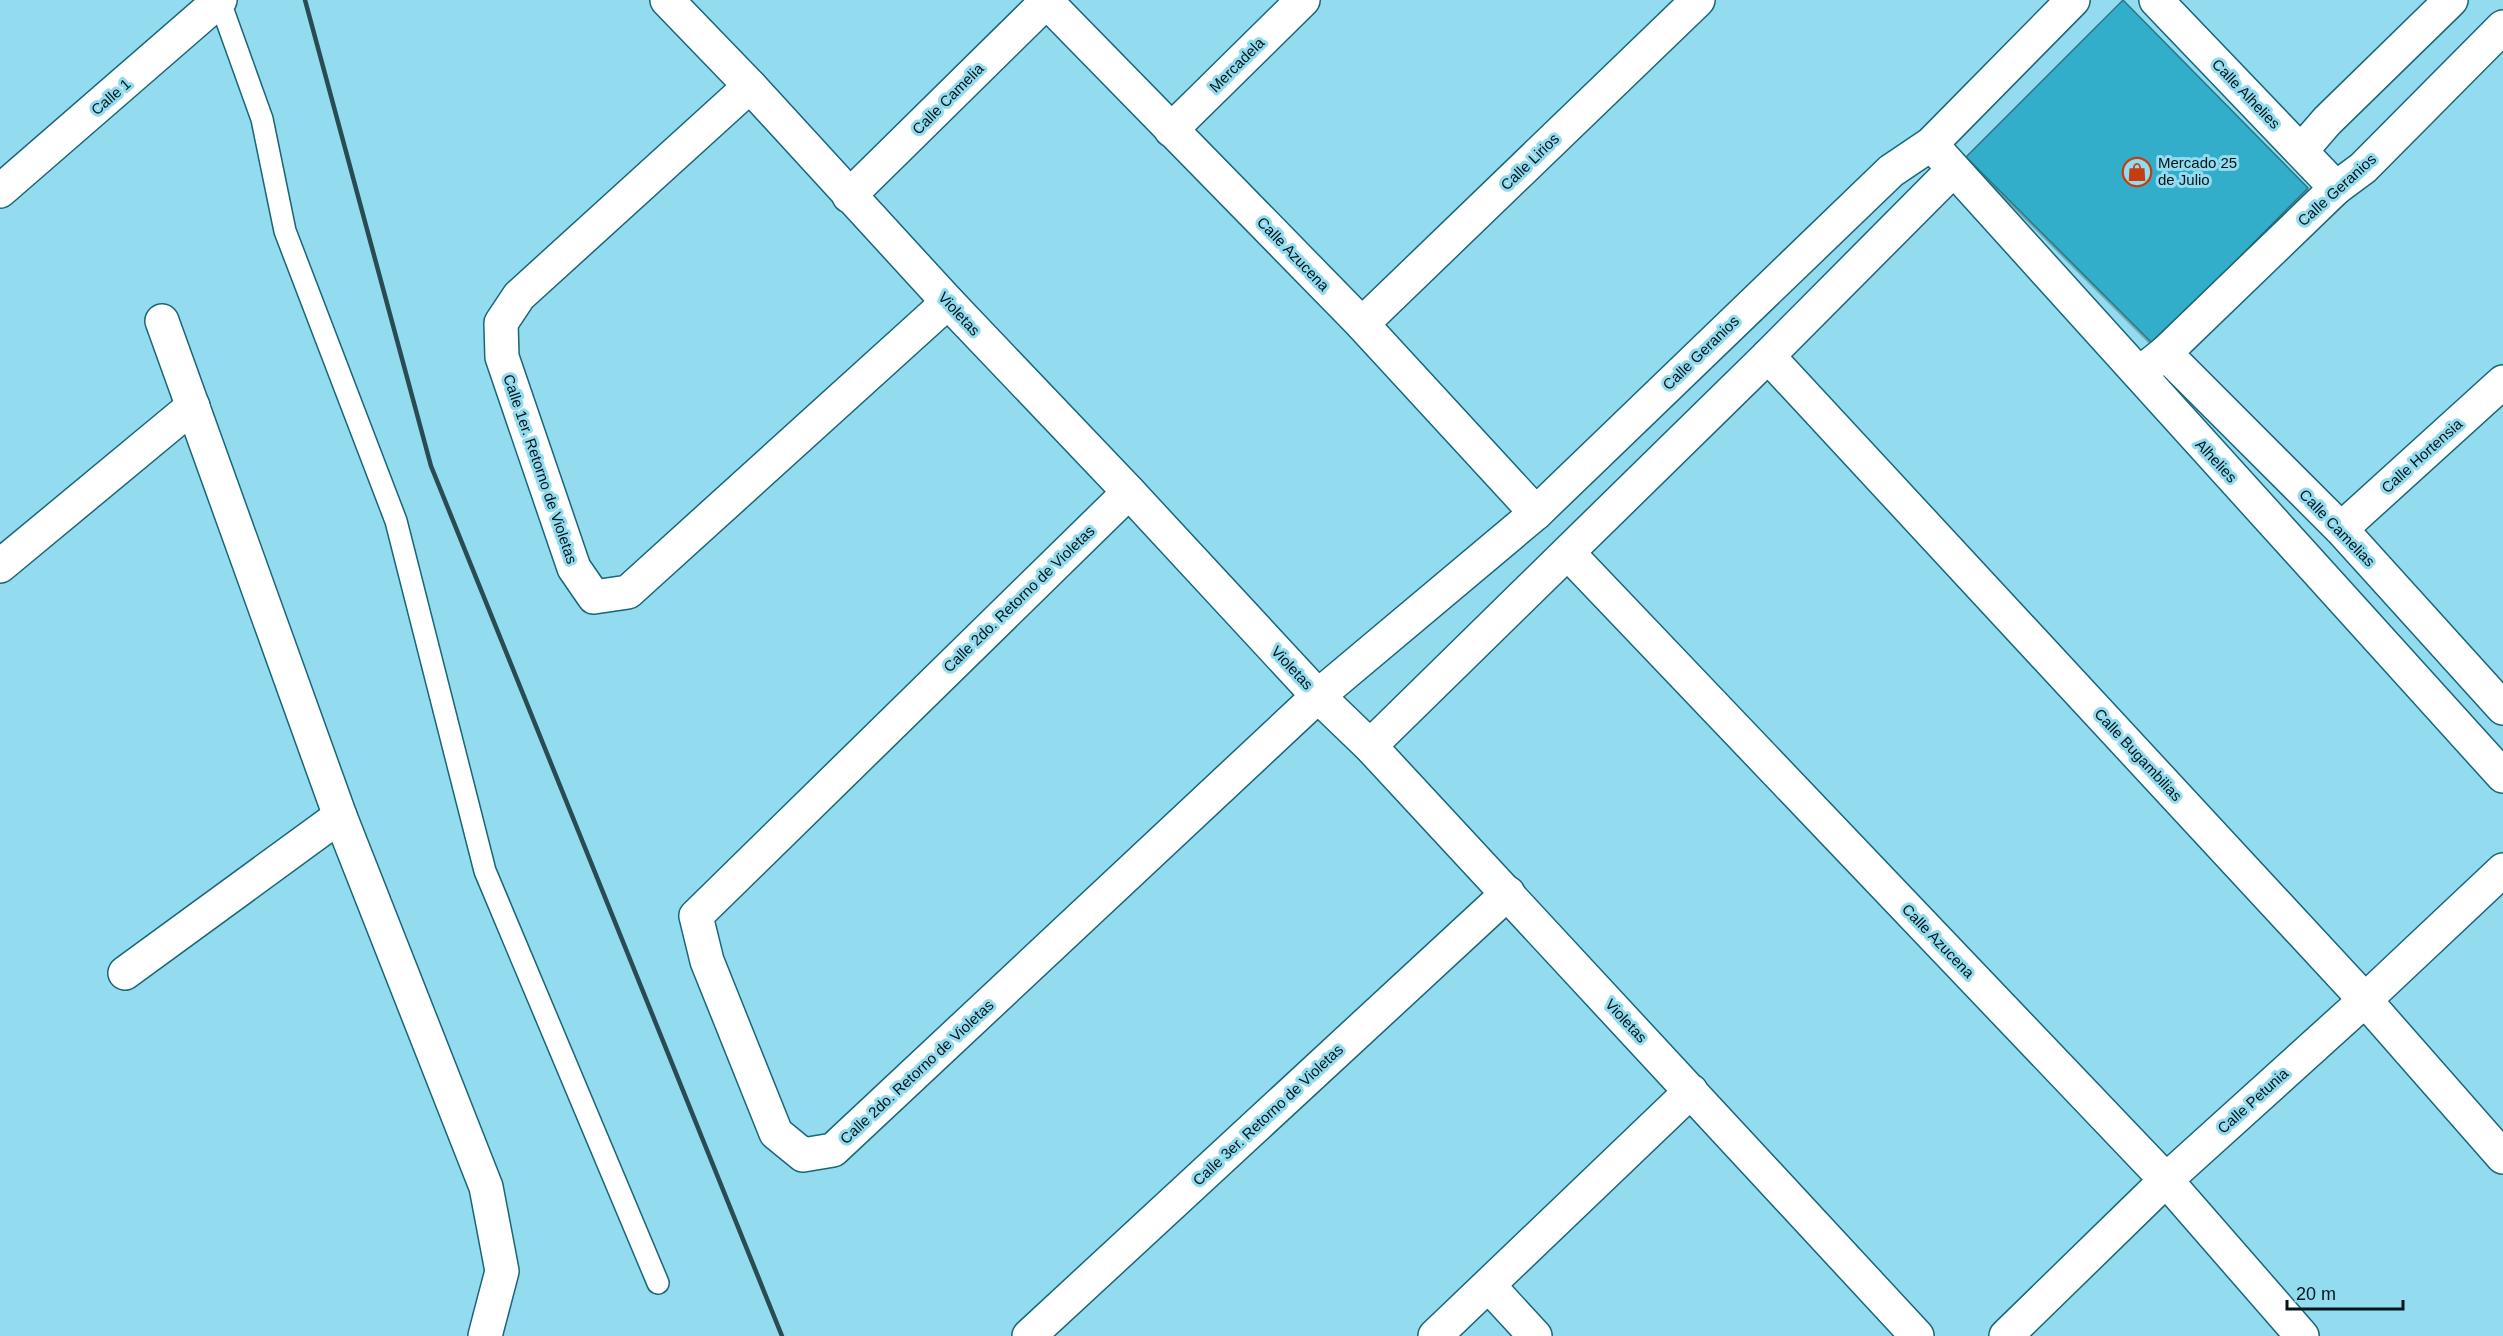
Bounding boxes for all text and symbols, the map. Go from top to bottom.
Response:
street label: Mercadela [1206,33,1268,95]
street label: Calle Alhelies [2209,55,2284,132]
street label: Calle Camelia [909,59,987,138]
street label: Calle 1 [87,75,134,118]
street label: Calle Lirios [1497,130,1562,194]
street label: Calle Geranios [2294,150,2379,229]
place label: Mercado 25 de Julio [2158,154,2237,188]
shop icon: Mercado 25 de Julio [2121,156,2153,188]
street label: Calle Azucena [1254,213,1333,295]
street label: Violetas [935,288,984,339]
street label: Calle Geranios [1659,312,1742,393]
street label: Calle 1er. Retorno de Violetas [500,372,581,566]
street label: Calle Hortensia [2378,415,2466,496]
street label: Alhelies [2192,436,2240,486]
street label: Calle Camelias [2296,485,2379,570]
street label: Calle 2do. Retorno de Violetas [940,522,1098,675]
street label: Violetas [1268,642,1317,693]
street label: Calle Bugambilias [2091,705,2186,804]
street label: Calle Azucena [1899,900,1978,982]
street label: Violetas [1602,995,1651,1046]
street label: Calle 2do. Retorno de Violetas [837,996,997,1147]
street label: Calle 3er. Retorno de Violetas [1189,1041,1346,1189]
street label: Calle Petunia [2214,1064,2292,1137]
scale bar [2287,1273,2402,1311]
text: 20 m [2296,1284,2336,1304]

